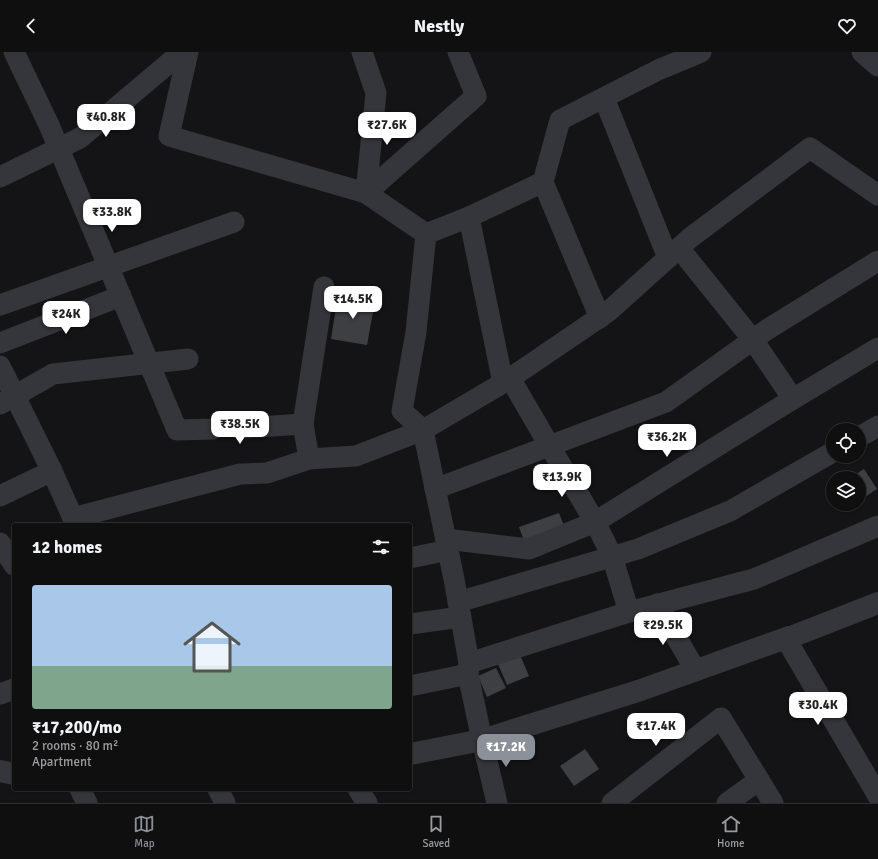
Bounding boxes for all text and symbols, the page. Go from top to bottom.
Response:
icon: back [20,15,42,37]
text: Nestly [414,15,464,37]
icon: heart [836,15,858,37]
pin: ₹40.8K [73,104,139,138]
text: ₹40.8K [86,109,126,125]
pin: ₹27.6K [354,112,420,146]
text: ₹27.6K [367,117,407,133]
pin: ₹33.8K [79,199,145,233]
text: ₹33.8K [92,204,132,220]
pin: ₹14.5K [320,286,386,320]
text: ₹14.5K [333,291,373,307]
pin: ₹24K [42,301,90,335]
text: ₹24K [51,306,81,322]
pin: ₹38.5K [207,411,273,445]
text: ₹38.5K [220,416,260,432]
map controls [826,423,866,511]
button: locate [826,423,866,463]
pin: ₹36.2K [634,424,700,458]
text: ₹36.2K [647,429,687,445]
pin: ₹13.9K [529,464,595,498]
text: ₹13.9K [542,469,582,485]
button: layers [826,471,866,511]
icon: filters [370,536,392,558]
text: 12 homes [32,537,102,558]
icon: home [176,611,248,683]
pin: ₹29.5K [630,612,696,646]
text: ₹29.5K [643,617,683,633]
pin: ₹30.4K [785,692,851,726]
text: ₹30.4K [798,697,838,713]
pin: ₹17.4K [623,713,689,747]
text: ₹17,200/mo [32,717,122,738]
text: ₹17.4K [636,718,676,734]
pin: ₹17.2K [473,734,539,768]
text: 2 rooms · 80 m² [32,738,118,754]
text: ₹17.2K [486,739,526,755]
text: Apartment [32,754,92,770]
tab: Map [133,813,155,850]
tab: Saved [422,813,450,850]
tab: Home [717,813,745,850]

